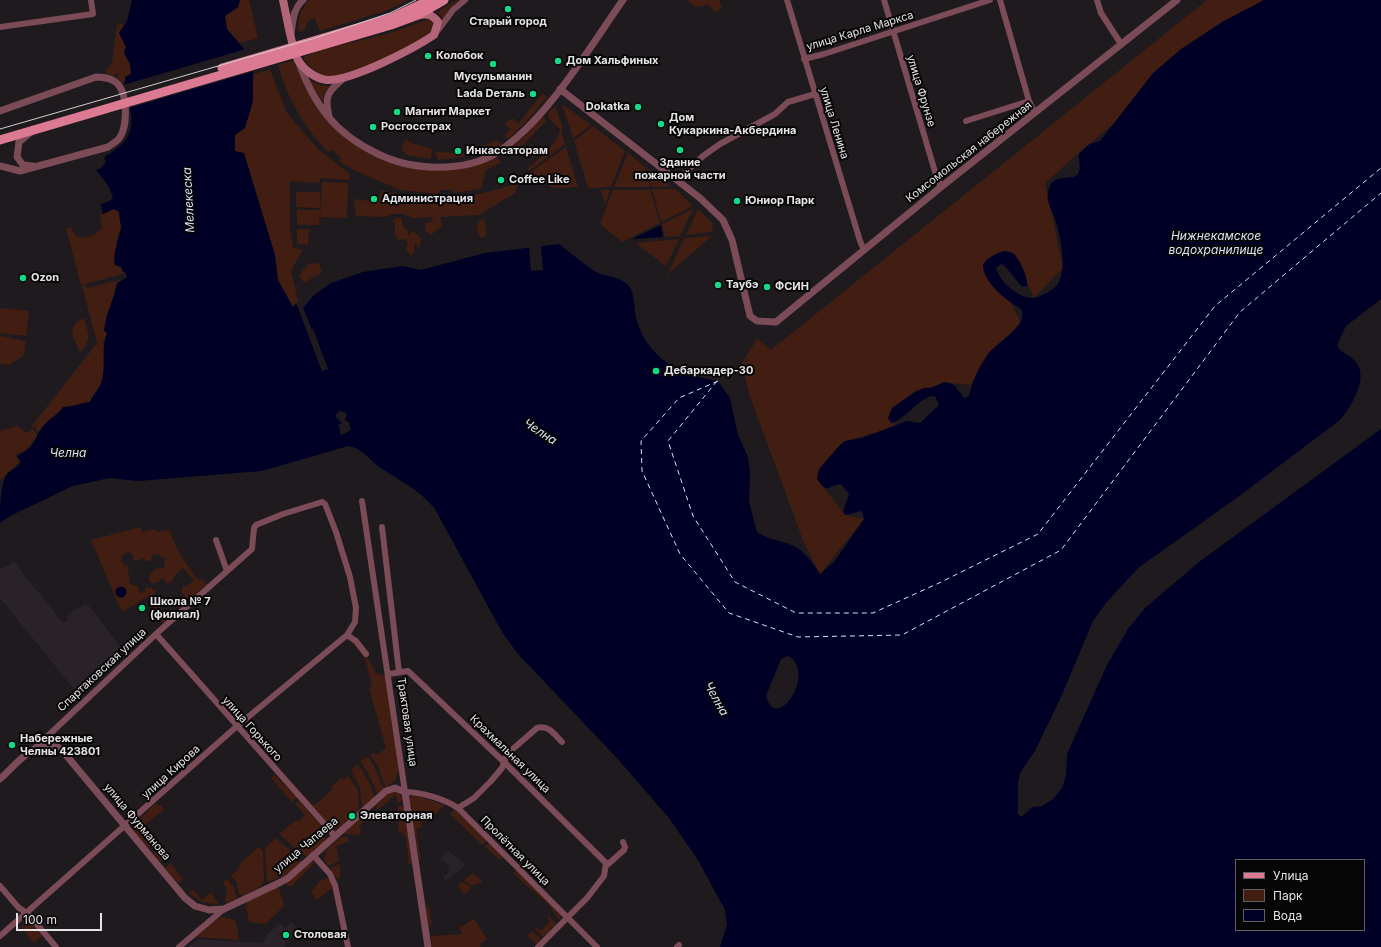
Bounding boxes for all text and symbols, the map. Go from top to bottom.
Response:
marker: Старый город [503,4,513,14]
street label: улица Карла Маркса [805,8,915,54]
place label: Старый город [469,15,547,29]
place label: Колобок [436,49,483,63]
marker: Колобок [423,51,433,61]
street label: улица Фрунзе [904,53,938,129]
place label: Дом Хальфиных [566,54,658,68]
marker: Дом Хальфиных [553,56,563,66]
marker: Мусульманин [488,59,498,69]
place label: Мусульманин [454,70,532,84]
street label: улица Ленина [817,85,851,161]
place label: Lada Dеталь [457,87,525,101]
marker: Lada Dеталь [528,89,538,99]
street label: Комсомольская набережная [903,99,1035,205]
place label: Dokatka [586,100,630,114]
marker: Dokatka [633,102,643,112]
place label: Магнит Маркет [405,105,491,119]
marker: Магнит Маркет [392,107,402,117]
place label: Дом Кукаркина-Акбердина [669,111,796,137]
marker: Дом Кукаркина-Акбердина [656,119,666,129]
place label: Росгосстрах [381,120,451,134]
marker: Росгосстрах [368,122,378,132]
place label: Инкассаторам [466,144,548,158]
marker: Здание пожарной части [675,145,685,155]
marker: Инкассаторам [453,146,463,156]
place label: Здание пожарной части [634,156,726,182]
water label: Мелекеска [180,167,198,233]
place label: Coffee Like [509,173,570,187]
marker: Coffee Like [496,175,506,185]
place label: Администрация [382,192,473,206]
marker: Администрация [369,194,379,204]
place label: Юниор Парк [745,194,814,208]
marker: Юниор Парк [732,196,742,206]
water label: Нижнекамское водохранилище [1169,229,1263,257]
place label: Ozon [31,271,59,285]
marker: Ozon [18,273,28,283]
place label: Таубэ [726,278,759,292]
marker: Таубэ [713,280,723,290]
place label: ФСИН [775,280,809,294]
marker: ФСИН [762,282,772,292]
place label: Дебаркадер-30 [664,364,753,378]
marker: Дебаркадер-30 [651,366,661,376]
water label: Челна [521,416,559,448]
water label: Челна [50,446,86,460]
place label: Школа № 7 (филиал) [150,595,211,621]
marker: Школа № 7 (филиал) [137,603,147,613]
street label: Спартаковская улица [55,626,149,714]
street label: Трактовая улица [394,677,420,767]
water label: Челна [701,679,731,719]
street label: улица Горького [219,694,285,764]
street label: Крахмальная улица [467,712,553,796]
place label: Набережные Челны 423801 [20,732,100,758]
marker: Набережные Челны 423801 [7,740,17,750]
street label: улица Кирова [139,742,203,802]
street label: улица Фурманова [101,781,173,863]
place label: Элеваторная [360,809,433,823]
marker: Элеваторная [347,811,357,821]
street label: улица Чапаева [271,814,341,876]
street label: Пролётная улица [478,814,552,888]
legend [1235,859,1365,931]
text: Улица [1273,868,1308,883]
text: Парк [1273,888,1303,903]
scale bar [18,905,104,931]
text: Вода [1273,908,1302,923]
text: 100 m [23,912,57,927]
place label: Столовая [294,928,347,942]
marker: Столовая [281,930,291,940]

